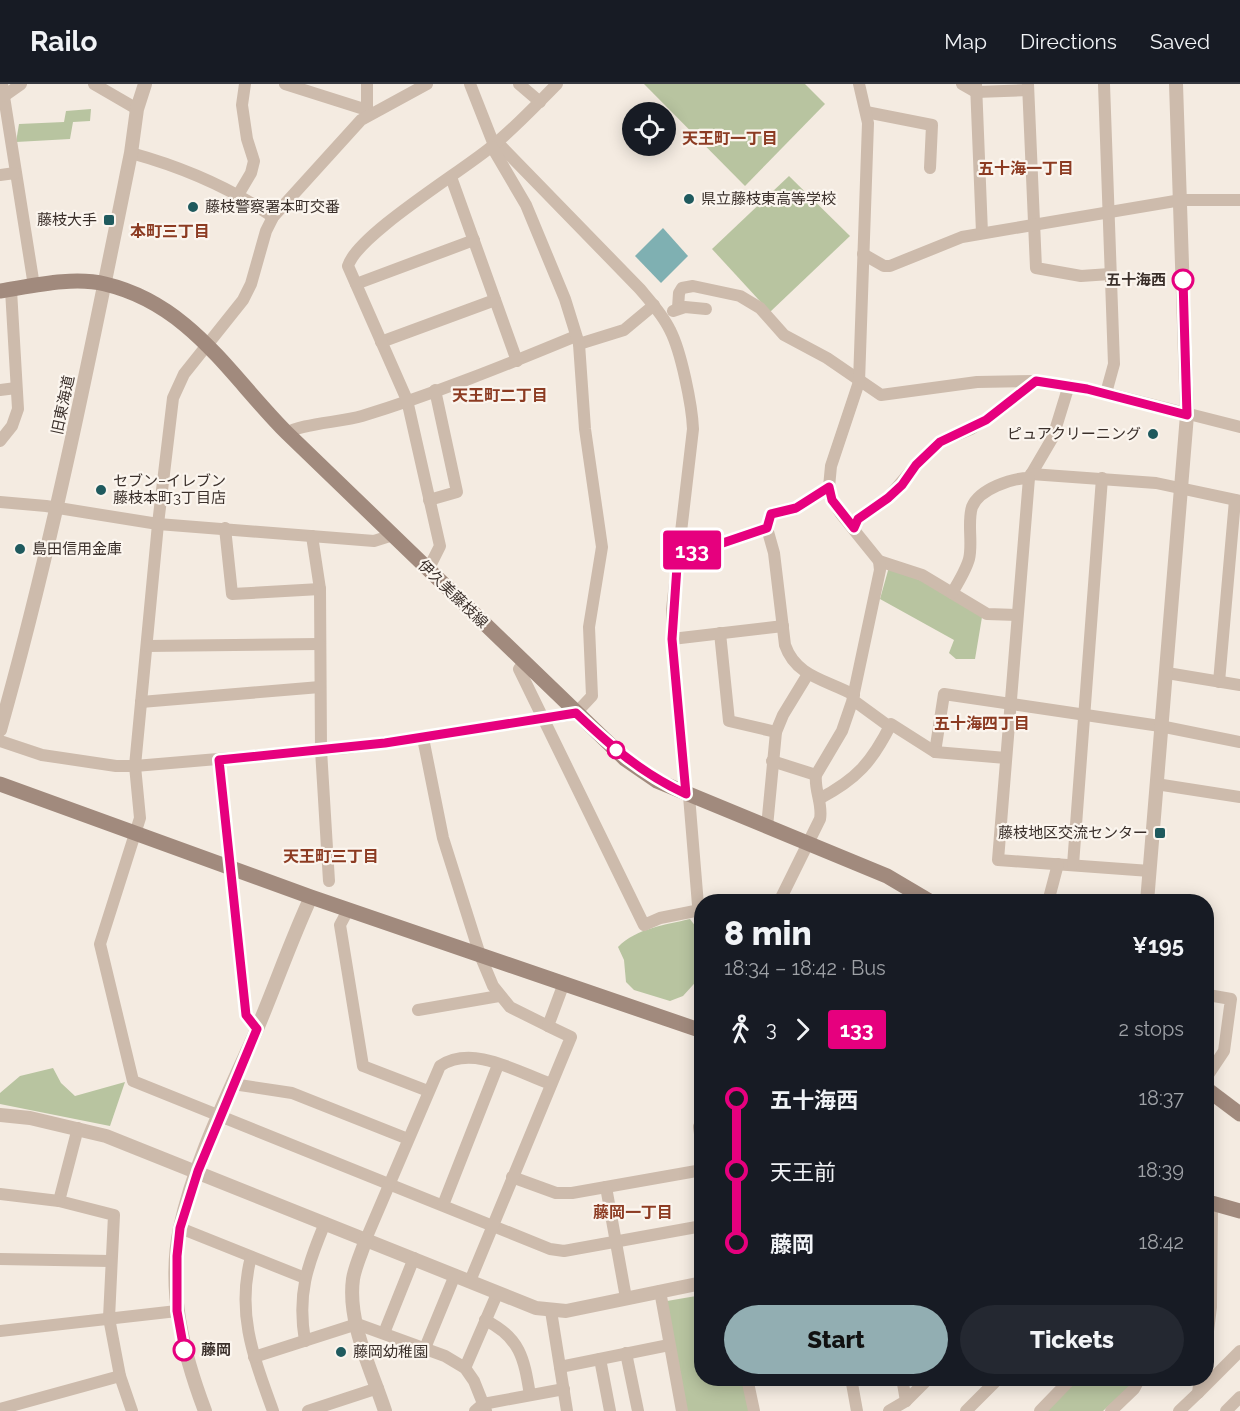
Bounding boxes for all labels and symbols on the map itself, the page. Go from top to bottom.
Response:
district label: 天王町一丁目 [682,129,778,148]
district label: 五十海一丁目 [978,159,1074,178]
place label: 県立藤枝東高等学校 [701,190,836,208]
marker: 県立藤枝東高等学校 [682,192,696,206]
place label: 藤枝警察署本町交番 [205,198,340,216]
marker: 藤枝警察署本町交番 [186,200,200,214]
place label: 藤枝大手 [37,211,97,229]
marker: 藤枝大手 [102,213,116,227]
district label: 本町三丁目 [130,222,210,241]
marker: 五十海西 [1172,269,1194,291]
place label: 五十海西 [1106,271,1166,289]
street label: 旧東海道 [48,374,78,436]
district label: 天王町二丁目 [452,386,548,405]
place label: ピュアクリーニング [1007,425,1141,443]
marker: ピュアクリーニング [1146,427,1160,441]
place label: セブン−イレブン 藤枝本町3丁目店 [113,472,226,507]
marker: セブン−イレブン 藤枝本町3丁目店 [94,483,108,497]
line badge: 133 [658,530,726,570]
place label: 島田信用金庫 [32,540,122,558]
marker: 島田信用金庫 [13,542,27,556]
street label: 伊久美藤枝線 [414,556,492,632]
district label: 五十海四丁目 [934,714,1030,733]
unlabelled marker [607,741,625,759]
place label: 藤枝地区交流センター [998,824,1148,842]
marker: 藤枝地区交流センター [1153,826,1167,840]
district label: 天王町三丁目 [283,847,379,866]
district label: 藤岡一丁目 [593,1203,673,1222]
marker: 藤岡 [173,1339,195,1361]
place label: 藤岡 [201,1341,231,1359]
place label: 藤岡幼稚園 [353,1343,428,1361]
marker: 藤岡幼稚園 [334,1345,348,1359]

